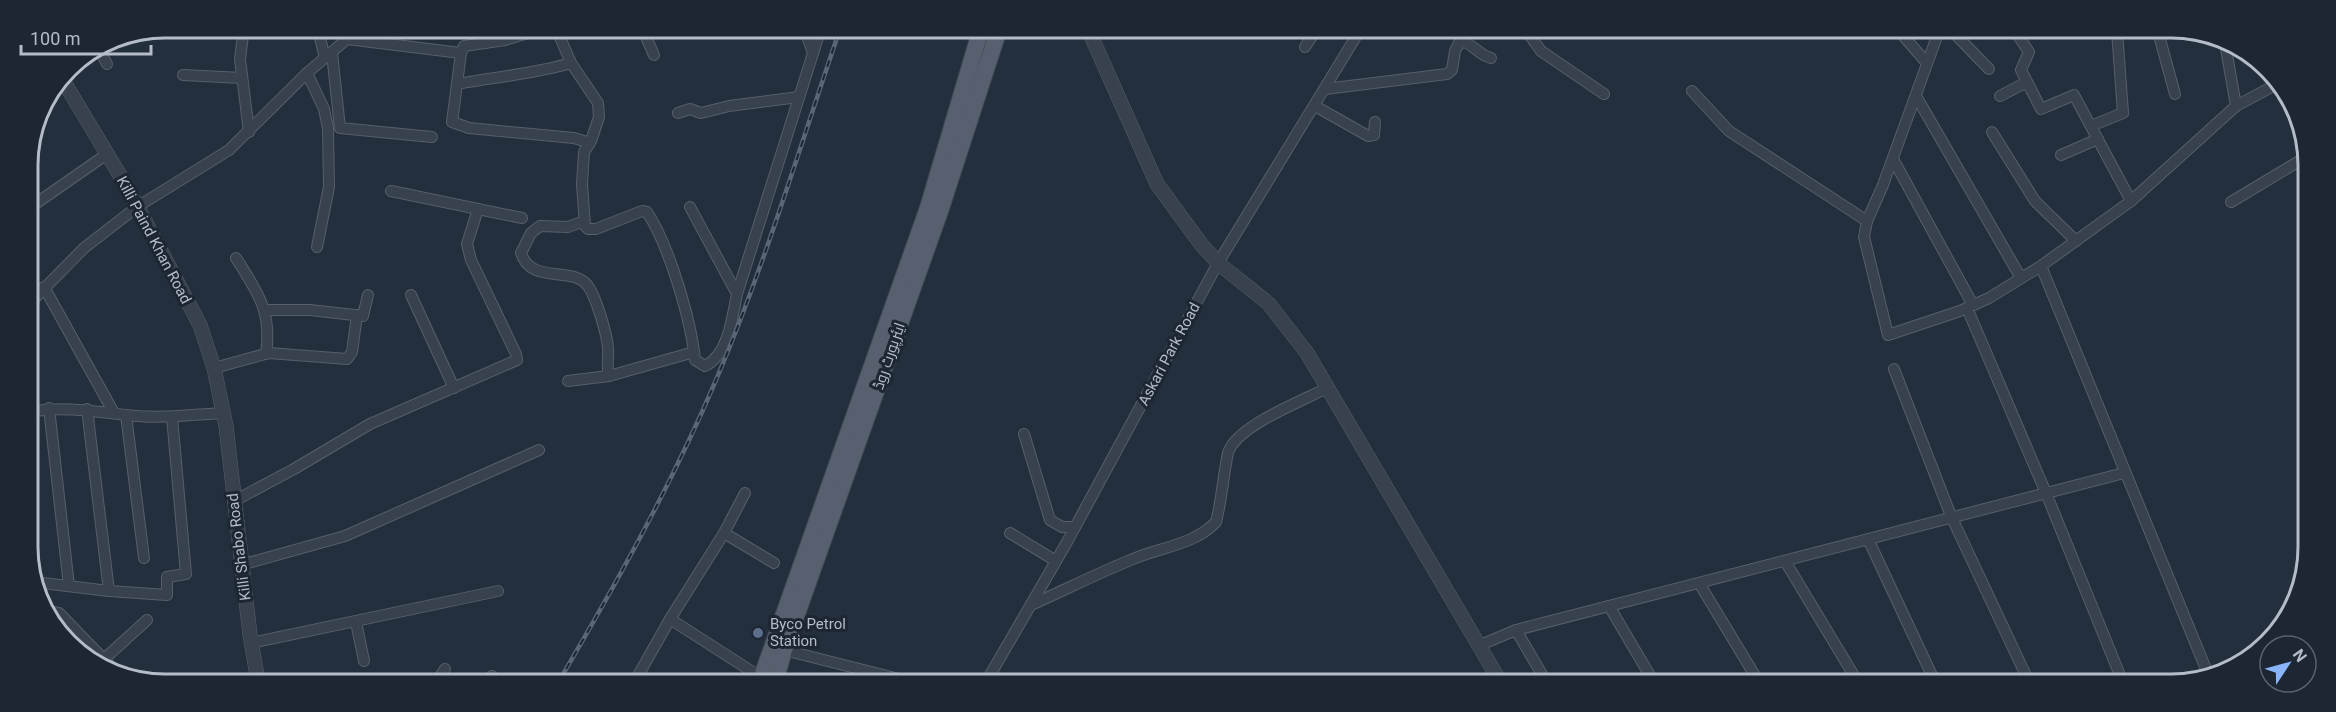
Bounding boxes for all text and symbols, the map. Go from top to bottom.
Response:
scale bar [21,18,152,56]
text: 100 m [30,28,81,49]
street label: Killi Paind Khan Road [113,173,195,307]
street label: Askari Park Road [1134,299,1204,409]
street label: ایئرپورٹ روڈ [869,320,910,392]
street label: Killi Shabo Road [223,492,255,602]
place label: Byco Petrol Station [770,615,846,650]
marker: Byco Petrol Station [751,626,765,640]
north arrow [2258,634,2318,694]
text: N [2289,645,2311,666]

